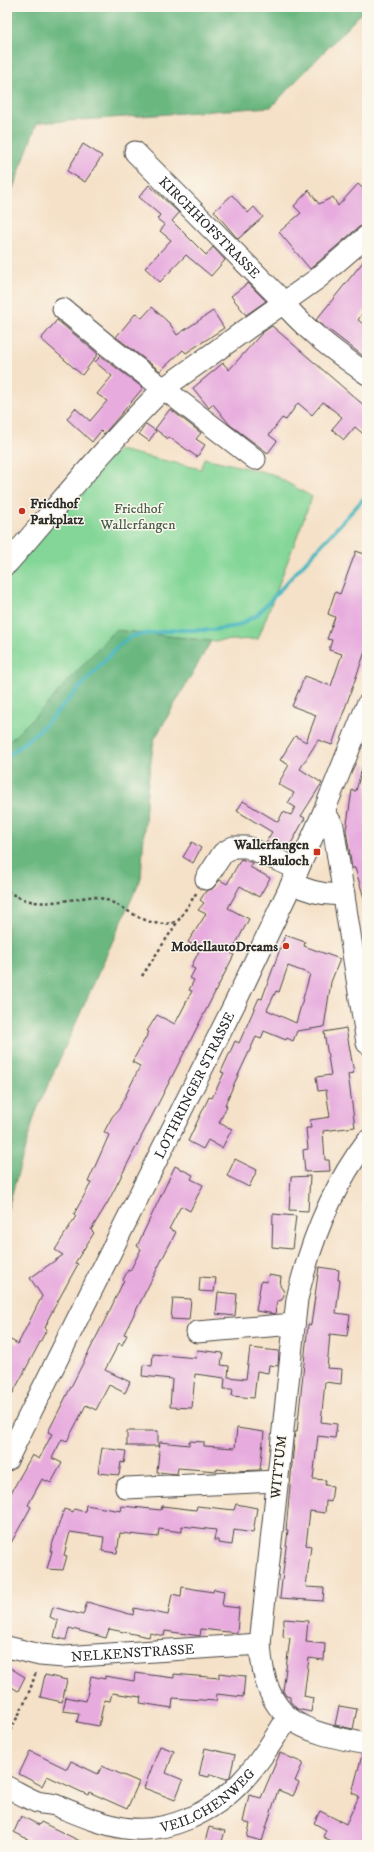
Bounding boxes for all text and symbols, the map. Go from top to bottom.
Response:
street label: KIRCHHOFSTRASSE [154,173,264,283]
place label: Friedhof Parkplatz [30,495,85,529]
park label: Friedhof Wallerfangen [100,500,176,534]
marker: Friedhof Parkplatz [17,506,27,516]
place label: Wallerfangen Blauloch [233,836,310,870]
marker: Wallerfangen Blauloch [312,847,322,857]
place label: ModellautoDreams [171,938,278,956]
marker: ModellautoDreams [281,941,291,951]
street label: LOTHRINGER STRASSE [151,1009,239,1162]
street label: WITTUM [267,1434,291,1501]
street label: NELKENSTRASSE [71,1640,195,1667]
street label: VEILCHENWEG [158,1765,259,1837]

